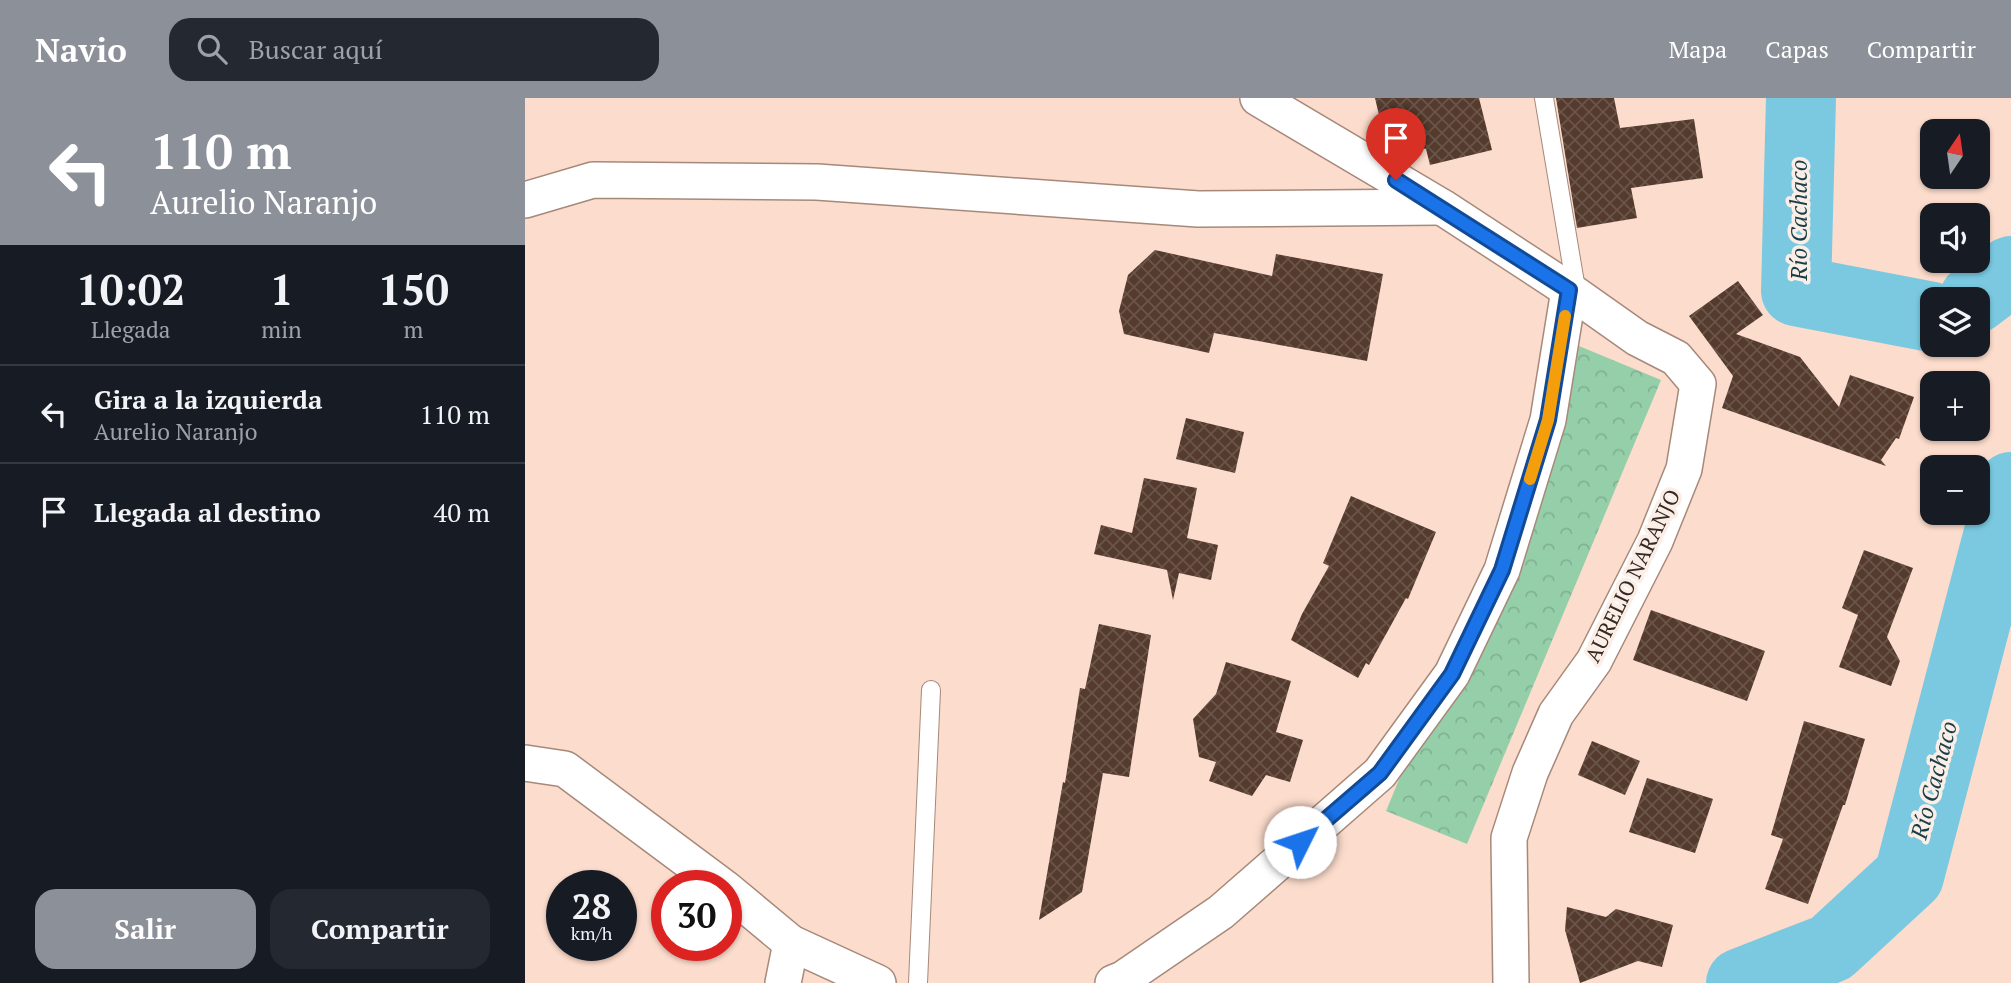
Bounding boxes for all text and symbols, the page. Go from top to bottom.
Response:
search box [169,18,659,81]
text: Navio [35,28,127,71]
icon: search [193,30,231,68]
text: Buscar aquí [249,32,383,66]
text: Mapa [1669,33,1727,65]
text: Capas [1765,33,1829,65]
text: Compartir [1867,33,1976,65]
pin [1366,108,1426,180]
text: 110 m [150,118,292,183]
icon: arrive [1377,119,1415,157]
north arrow [1920,119,1990,189]
map controls [1920,119,1990,525]
icon: left [35,126,126,217]
water label: Río Cachaco [1783,160,1814,281]
text: Aurelio Naranjo [150,181,377,223]
button: sound [1920,203,1990,273]
text: 10:02 [76,261,185,317]
text: 1 [270,261,293,317]
text: 150 [378,261,449,317]
button: layers [1920,287,1990,357]
text: Llegada [91,314,170,345]
text: min [261,314,302,345]
text: m [403,314,423,345]
button: + [1920,371,1990,441]
text: Gira a la izquierda [94,382,322,416]
icon: left [35,395,73,433]
text: 110 m [420,397,490,431]
text: Aurelio Naranjo [94,416,257,447]
button: − [1920,455,1990,525]
street label: AURELIO NARANJO [1578,484,1686,667]
icon: arrive [35,493,73,531]
text: Llegada al destino [94,495,321,529]
text: 40 m [434,495,490,529]
water label: Río Cachaco [1903,718,1964,843]
position arrow [1263,805,1337,879]
speed limit sign: 30 [651,870,742,961]
text: 28 [572,883,611,929]
button: Salir [35,889,256,969]
button: Compartir [270,889,490,969]
text: km/h [571,921,612,945]

